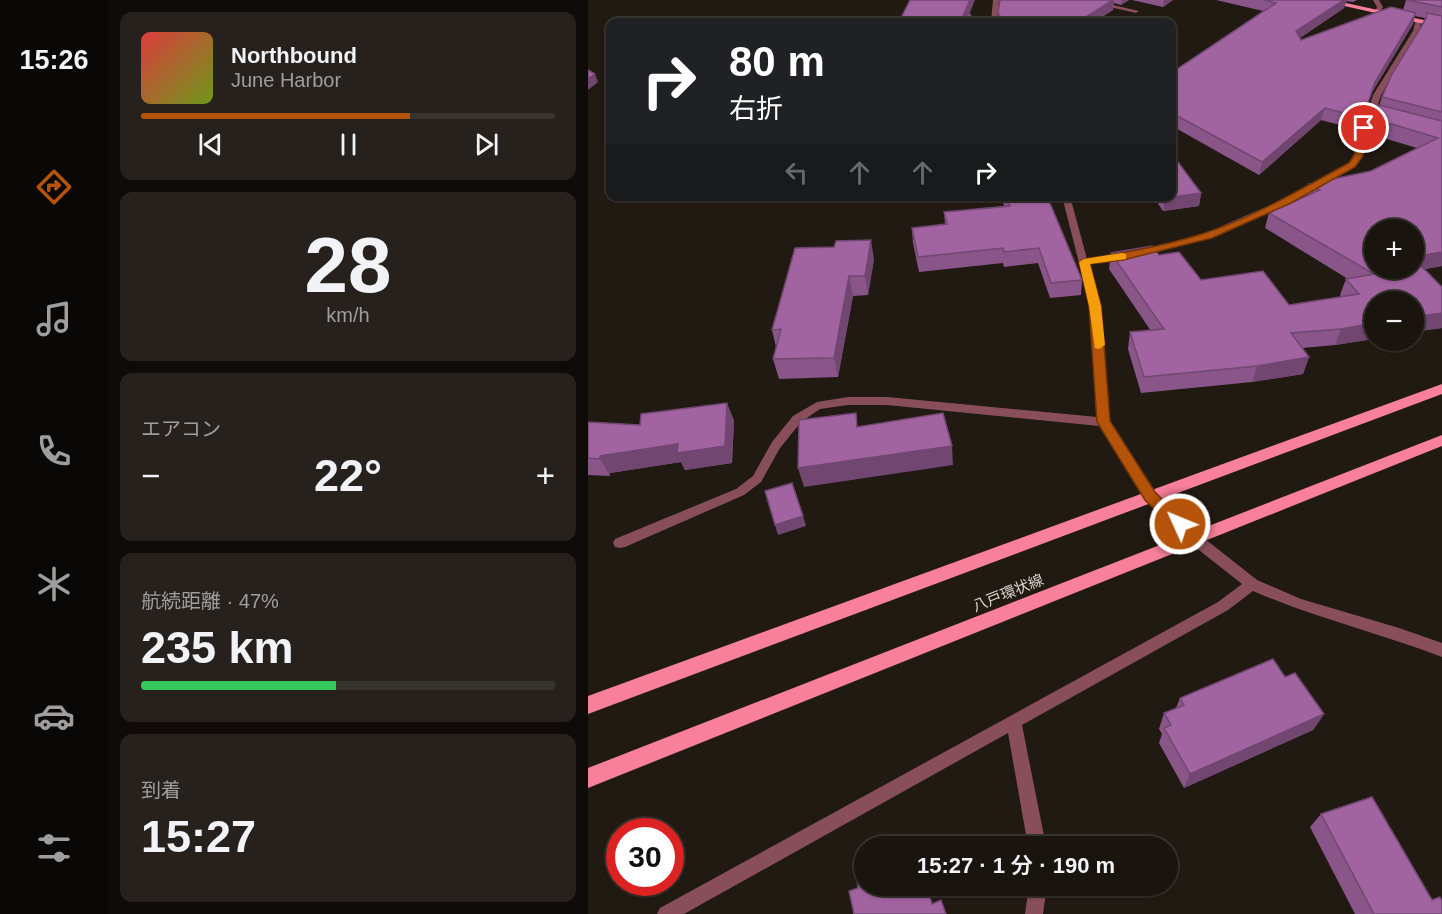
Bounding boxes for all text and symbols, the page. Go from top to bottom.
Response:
text: 80 m [729,38,825,85]
icon: right [630,42,708,120]
text: Northbound [231,43,357,68]
text: 15:26 [19,45,89,75]
text: June Harbor [231,69,341,91]
text: 右折 [729,94,783,124]
pin [1338,102,1389,153]
icon: arrive [1347,111,1380,144]
icon: previous [194,128,227,161]
icon: pause [332,128,365,161]
icon: next [470,128,503,161]
icon: left [780,156,813,189]
icon: ahead [843,156,876,189]
icon: ahead [906,156,939,189]
icon: right [969,156,1002,189]
icon: directions [33,166,75,208]
map controls [1364,219,1424,351]
button: + [1364,219,1424,279]
text: 28 [305,221,391,309]
button: − [1364,291,1424,351]
icon: music [33,298,75,340]
text: km/h [326,304,370,326]
text: エアコン [141,418,221,440]
icon: phone [33,430,75,472]
text: 22° [314,450,382,501]
text: − [141,457,160,494]
text: + [536,457,555,494]
position arrow [1148,492,1212,556]
icon: climate [33,563,75,605]
street label: 八戸環状線 [970,571,1046,614]
text: 航続距離 · 47% [141,590,279,612]
text: 235 km [141,622,294,673]
icon: car [33,695,75,737]
text: 到着 [141,779,181,801]
text: 15:27 [141,811,256,862]
speed limit sign: 30 [606,818,684,896]
icon: filters [33,827,75,869]
text: 15:27 · 1 分 · 190 m [917,853,1115,878]

